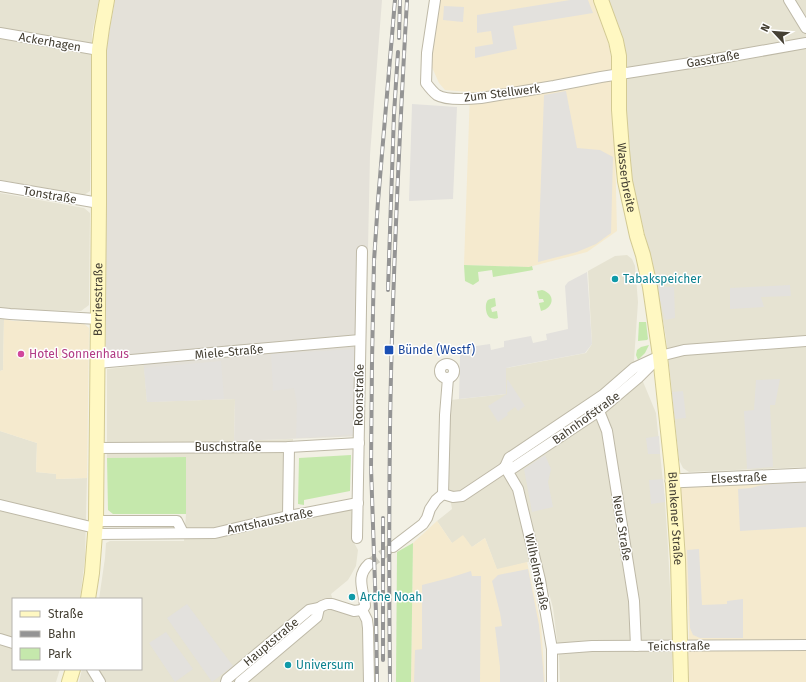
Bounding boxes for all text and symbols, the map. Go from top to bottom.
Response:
north arrow [754,12,794,52]
text: N [758,22,773,34]
street label: Ackerhagen [18,30,82,54]
street label: Gasstraße [685,47,741,71]
street label: Zum Stellwerk [463,81,542,105]
street label: Wasserbreite [614,142,639,214]
street label: Tonstraße [22,183,78,207]
street label: Borriesstraße [91,263,105,336]
place label: Tabakspeicher [623,272,702,286]
marker: Tabakspeicher [610,274,620,284]
street label: Miele-Straße [194,342,264,362]
place label: Bünde (Westf) [398,343,475,357]
marker: Bünde (Westf) [383,344,395,356]
place label: Hotel Sonnenhaus [29,347,129,361]
marker: Hotel Sonnenhaus [16,349,26,359]
street label: Roonstraße [351,364,367,426]
street label: Bahnhofstraße [549,389,623,447]
street label: Buschstraße [195,440,262,454]
street label: Elsestraße [710,470,767,486]
street label: Blankener Straße [665,471,685,565]
street label: Neue Straße [610,494,634,562]
street label: Amtshausstraße [226,505,314,537]
street label: Wilhelmstraße [522,532,552,612]
place label: Arche Noah [360,590,422,604]
marker: Arche Noah [347,592,357,602]
legend [12,598,142,670]
text: Straße [48,607,83,621]
street label: Hauptstraße [241,615,301,669]
text: Bahn [48,627,76,641]
street label: Teichstraße [648,638,710,654]
text: Park [48,647,72,661]
place label: Universum [296,658,354,672]
marker: Universum [283,660,293,670]

